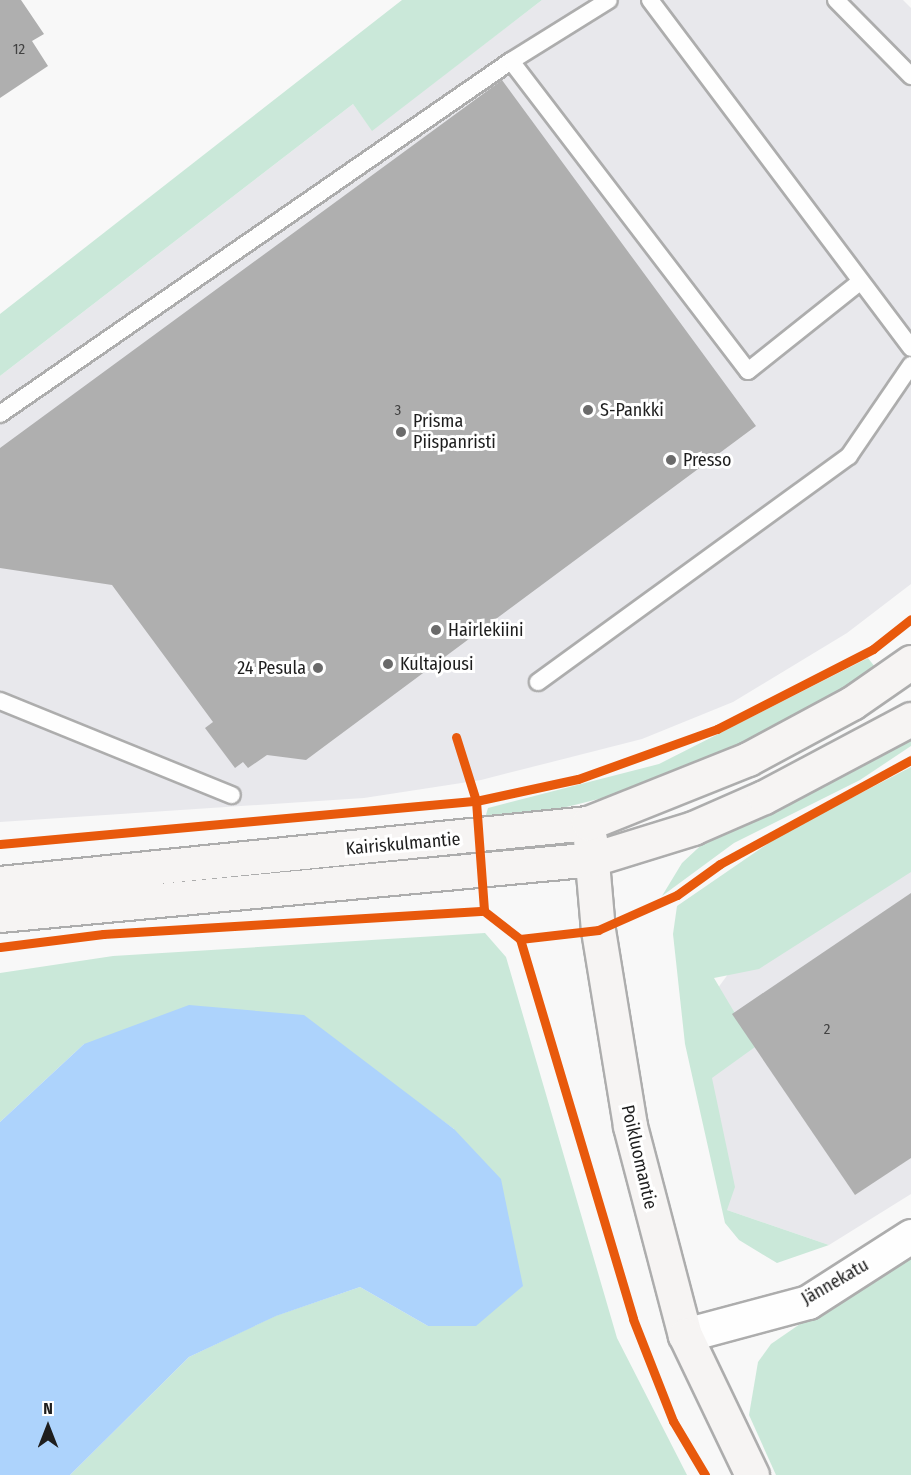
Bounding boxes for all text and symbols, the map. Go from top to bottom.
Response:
house number: 12 [13,41,25,59]
place label: S-Pankki [600,399,664,421]
house number: 3 [395,402,401,420]
marker: S-Pankki [581,403,595,417]
place label: Prisma Piispanristi [413,411,496,454]
marker: Prisma Piispanristi [394,425,408,439]
place label: Presso [683,449,731,471]
marker: Presso [664,453,678,467]
place label: Hairlekiini [448,619,524,641]
marker: Hairlekiini [429,623,443,637]
place label: Kultajousi [400,653,474,675]
place label: 24 Pesula [237,657,306,679]
marker: Kultajousi [381,657,395,671]
marker: 24 Pesula [311,661,325,675]
street label: Kairiskulmantie [345,828,461,860]
house number: 2 [824,1021,830,1039]
street label: Poikluomantie [617,1103,661,1211]
street label: Jännekatu [798,1254,872,1310]
north arrow [18,1397,78,1457]
text: N [43,1399,53,1418]

